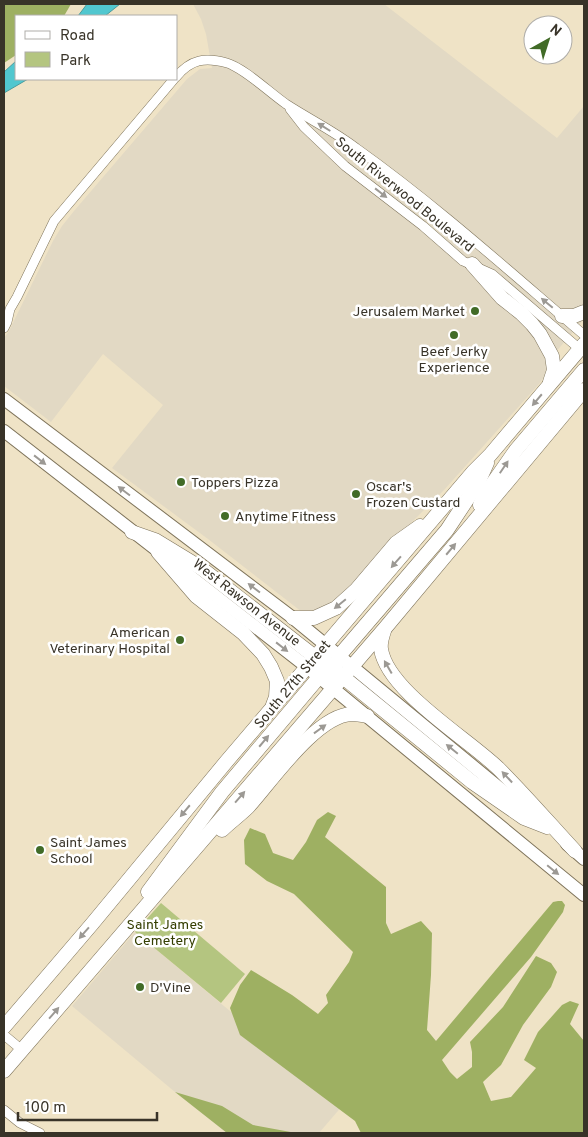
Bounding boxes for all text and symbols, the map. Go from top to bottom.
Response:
legend [15,15,178,80]
north arrow [523,15,573,65]
text: N [546,21,564,41]
text: Road [60,27,95,46]
text: Park [60,52,91,71]
one-way arrow [317,122,330,131]
street label: South Riverwood Boulevard [331,134,477,256]
one-way arrow [374,188,387,198]
one-way arrow [541,298,554,309]
place label: Jerusalem Market [353,304,465,321]
marker: Jerusalem Market [469,305,481,317]
marker: Beef Jerky Experience [448,329,460,341]
place label: Beef Jerky Experience [419,344,489,377]
one-way arrow [532,393,543,406]
one-way arrow [34,455,47,465]
one-way arrow [499,460,509,474]
place label: Toppers Pizza [191,475,278,492]
marker: Toppers Pizza [175,476,187,488]
place label: Oscar's Frozen Custard [366,479,460,512]
one-way arrow [118,485,131,496]
marker: Oscar's Frozen Custard [350,488,362,500]
place label: Anytime Fitness [235,509,336,526]
marker: Anytime Fitness [219,510,231,522]
one-way arrow [445,543,456,555]
one-way arrow [391,555,402,568]
street label: West Rawson Avenue [189,556,303,650]
one-way arrow [248,583,261,594]
one-way arrow [333,599,346,610]
place label: American Veterinary Hospital [50,625,170,658]
marker: American Veterinary Hospital [174,634,186,646]
street label: South 27th Street [251,637,335,733]
one-way arrow [275,642,288,653]
one-way arrow [384,660,393,673]
one-way arrow [313,724,326,734]
one-way arrow [259,735,270,748]
one-way arrow [446,744,459,755]
one-way arrow [501,771,513,783]
one-way arrow [235,791,246,804]
one-way arrow [180,804,191,817]
place label: Saint James School [50,835,127,868]
marker: Saint James School [34,844,46,856]
one-way arrow [547,864,560,875]
park label: Saint James Cemetery [127,917,203,950]
one-way arrow [79,926,90,939]
place label: D'Vine [150,980,191,997]
marker: D'Vine [134,981,146,993]
one-way arrow [48,1006,59,1019]
scale bar [18,1090,156,1122]
text: 100 m [25,1099,66,1118]

